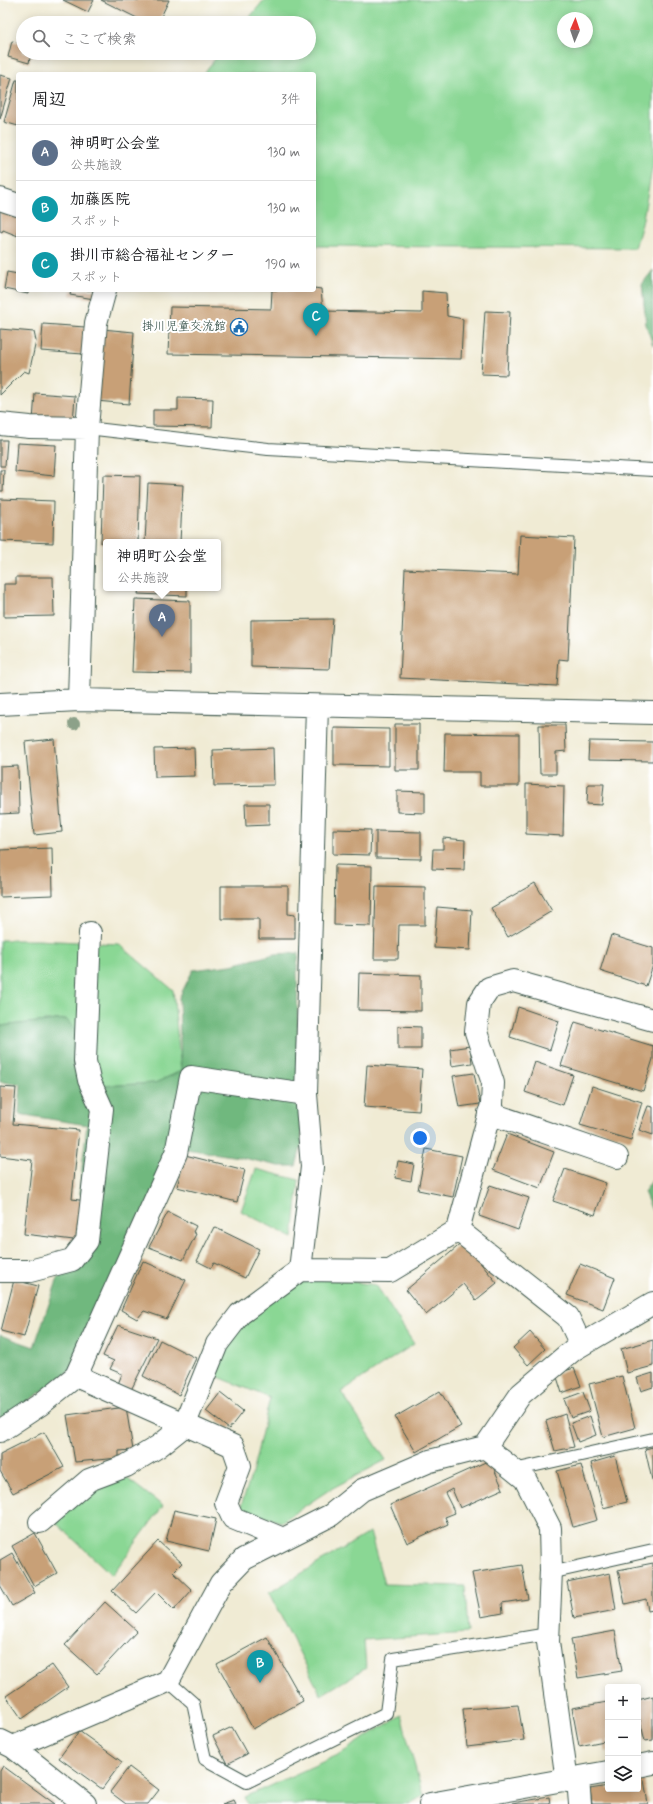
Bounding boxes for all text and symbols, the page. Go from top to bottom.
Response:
north arrow [557,12,593,48]
search box [16,16,316,60]
icon: search [30,27,52,49]
text: ここで検索 [62,30,137,50]
text: 周辺 [32,89,66,111]
text: 3件 [281,91,300,108]
text: 神明町公会堂 [70,134,160,154]
text: A [41,144,49,161]
text: 130 m [267,144,300,161]
text: 公共施設 [70,157,122,174]
text: 加藤医院 [70,190,130,210]
text: B [41,200,49,217]
text: 130 m [267,200,300,217]
text: スポット [70,213,122,230]
text: 掛川市総合福祉センター [70,246,235,266]
text: C [40,256,50,273]
text: 190 m [265,256,300,273]
text: スポット [70,269,122,286]
pin: C [303,303,329,336]
public building icon: 掛川児童交流館 [229,317,249,337]
place label: 掛川児童交流館 [142,319,226,335]
popup [103,539,221,591]
text: 神明町公会堂 [117,547,207,567]
text: 公共施設 [117,570,169,587]
pin: A [149,604,175,637]
your location [410,1128,430,1148]
pin: B [247,1650,273,1683]
map controls [605,1684,641,1792]
button: + [605,1684,641,1720]
button: − [605,1720,641,1756]
button: layers [605,1756,641,1792]

